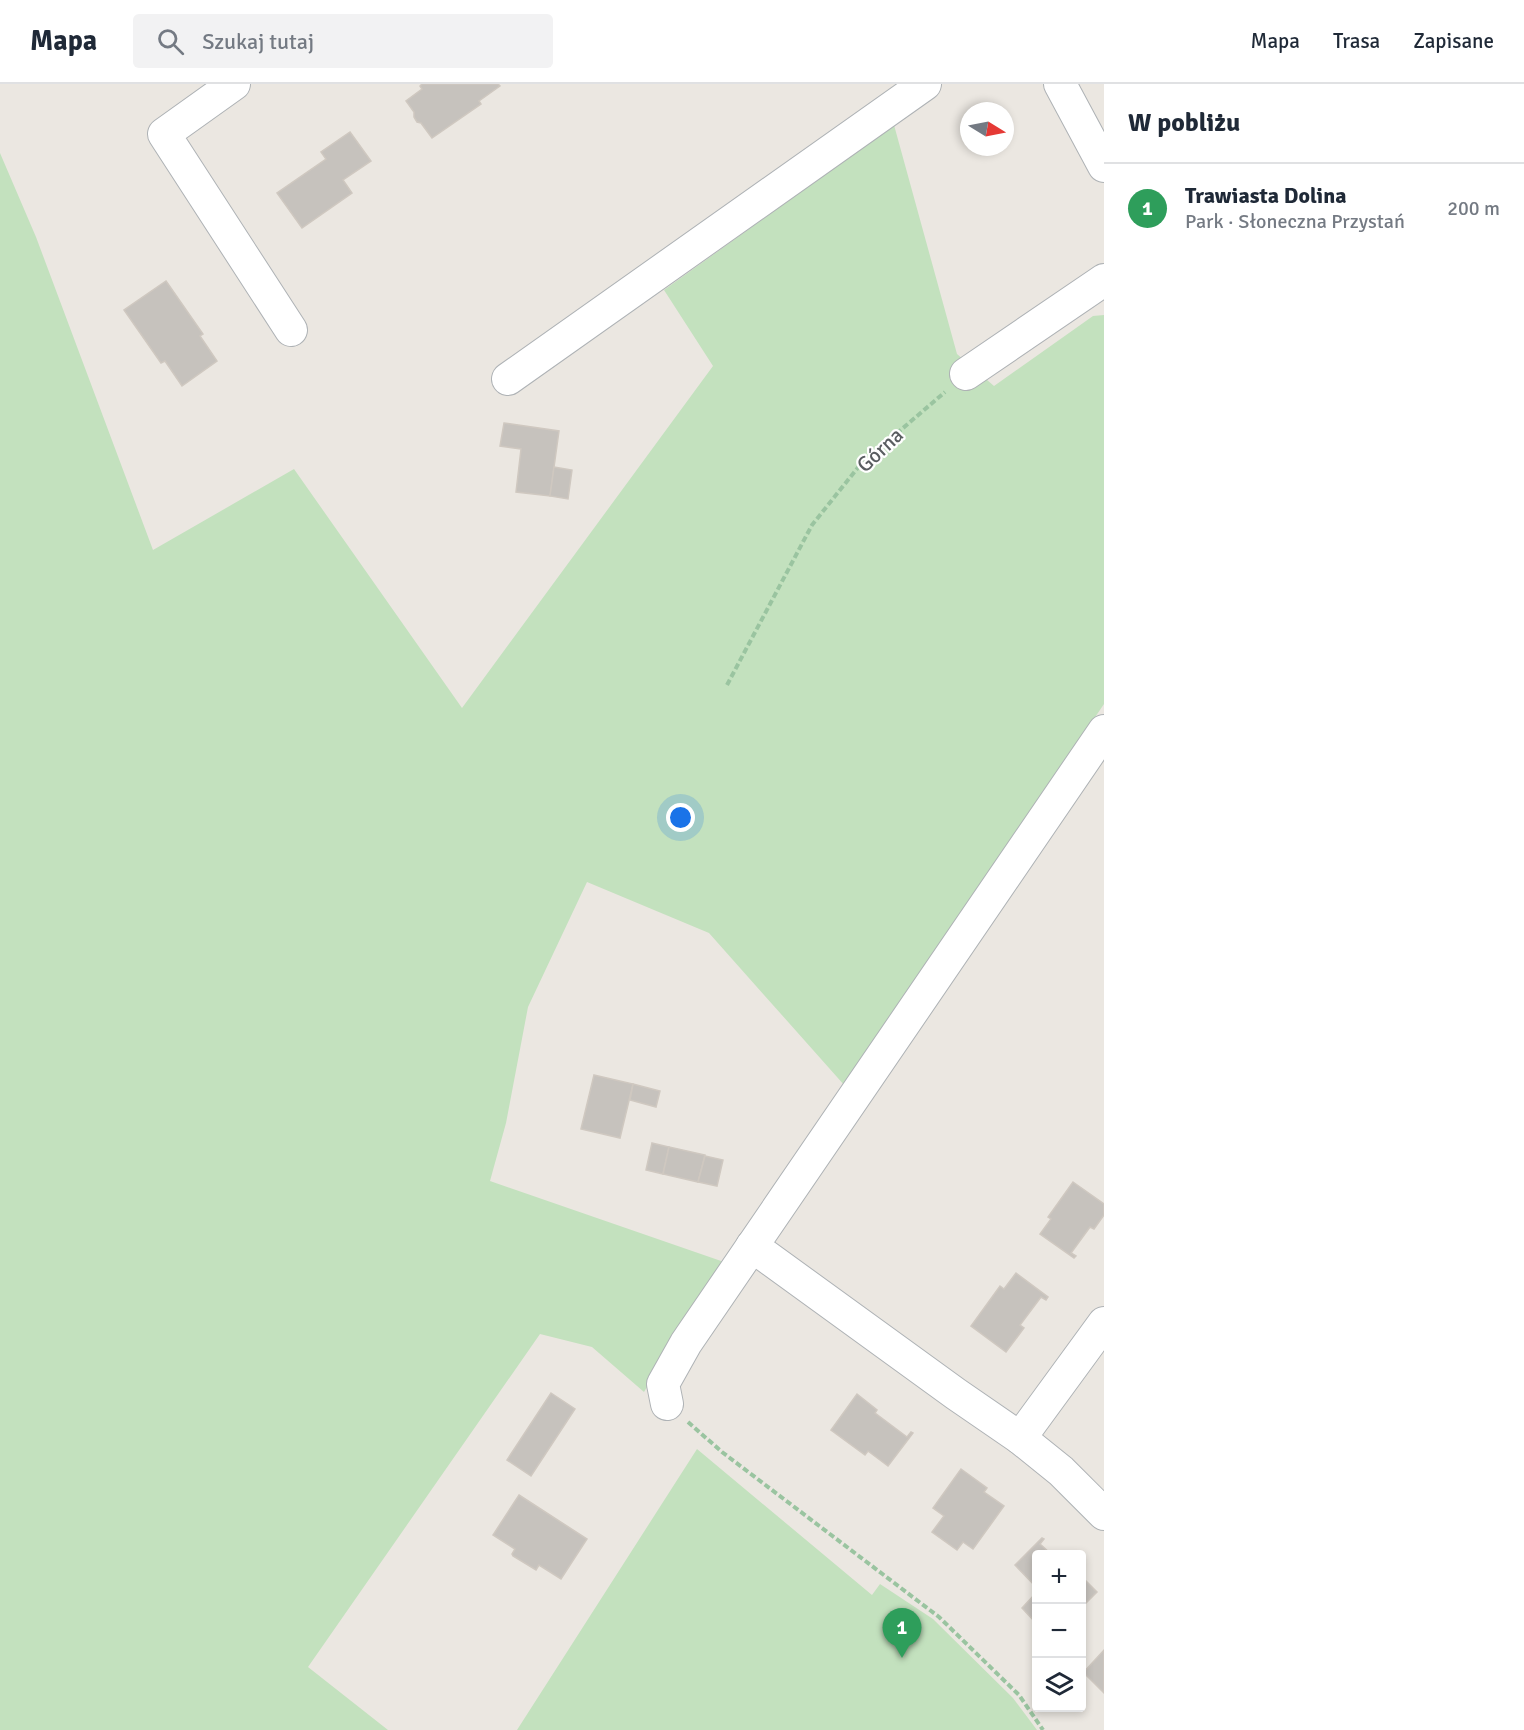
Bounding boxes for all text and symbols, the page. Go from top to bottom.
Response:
search box [133,14,553,68]
text: Mapa [30,24,97,58]
icon: search [154,25,187,58]
text: Szukaj tutaj [202,28,314,55]
text: Mapa [1250,28,1300,54]
text: Trasa [1333,28,1380,54]
text: Zapisane [1413,28,1494,54]
north arrow [960,102,1014,156]
text: W pobliżu [1128,107,1240,139]
text: Trawiasta Dolina [1185,182,1346,209]
text: 1 [1142,196,1153,221]
text: 200 m [1447,196,1500,221]
text: Park · Słoneczna Przystań [1185,209,1405,234]
street label: Górna [851,422,909,478]
your location [666,803,695,832]
map controls [1032,1550,1086,1712]
button: + [1032,1550,1086,1604]
button: − [1032,1604,1086,1658]
pin: 1 [882,1608,922,1658]
button: layers [1032,1658,1086,1712]

